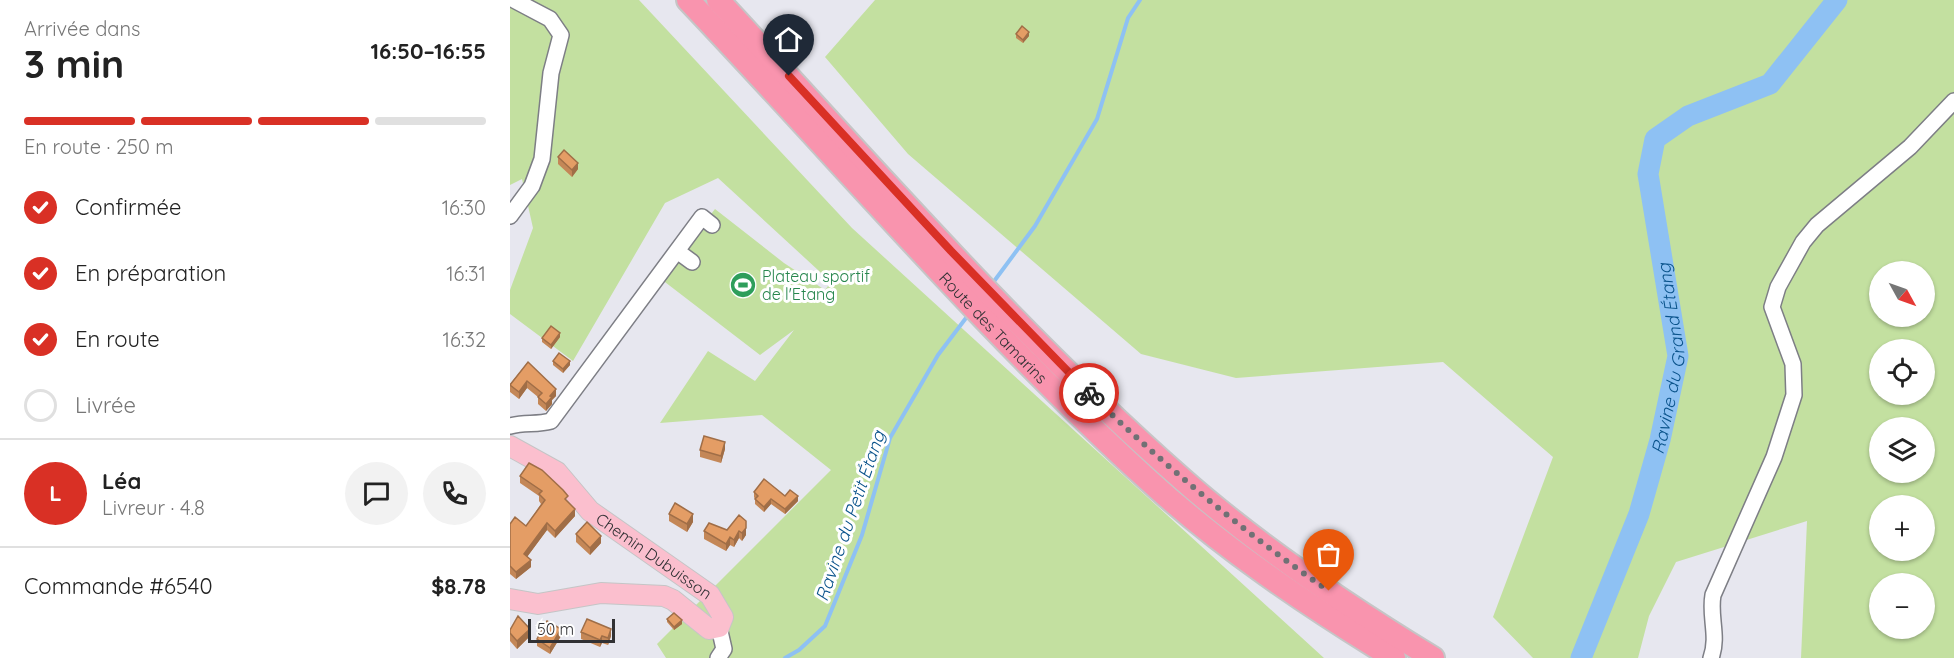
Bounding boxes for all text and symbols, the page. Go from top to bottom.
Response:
pin [763,14,814,76]
text: Arrivée dans [24,16,140,41]
icon: home [772,23,805,56]
text: 16:50–16:55 [371,37,486,65]
text: 3 min [24,39,124,88]
text: En route · 250 m [24,134,173,159]
icon: check [24,191,57,224]
text: Confirmée [75,193,181,221]
text: 16:30 [442,195,486,220]
icon: check [24,257,57,290]
text: En préparation [75,259,226,287]
water label: Ravine du Grand Étang [1645,260,1690,456]
text: 16:31 [446,261,486,286]
north arrow [1869,261,1935,327]
map controls [1869,261,1935,639]
place label: Plateau sportif de l'Etang [762,266,870,304]
street label: Route des Tamarins [935,268,1052,388]
sports icon: Plateau sportif de l'Etang [728,270,758,300]
icon: check [24,323,57,356]
text: En route [75,325,160,353]
text: 16:32 [443,327,486,352]
button: locate [1869,339,1935,405]
courier [1059,363,1119,423]
icon: bike [1073,377,1106,410]
text: Livrée [75,391,136,419]
button: layers [1869,417,1935,483]
water label: Ravine du Petit Étang [810,426,891,604]
button: chat [345,462,408,525]
button: phone [423,462,486,525]
text: Léa [102,467,141,495]
text: L [49,479,62,507]
text: Livreur · 4.8 [102,495,205,520]
button: + [1869,495,1935,561]
street label: Chemin Dubuisson [592,508,716,603]
pin [1303,529,1354,591]
icon: bag [1312,538,1345,571]
text: Commande #6540 [24,572,213,600]
text: $8.78 [431,572,486,600]
button: − [1869,573,1935,639]
scale bar [528,616,615,644]
text: 50 m [537,619,574,639]

